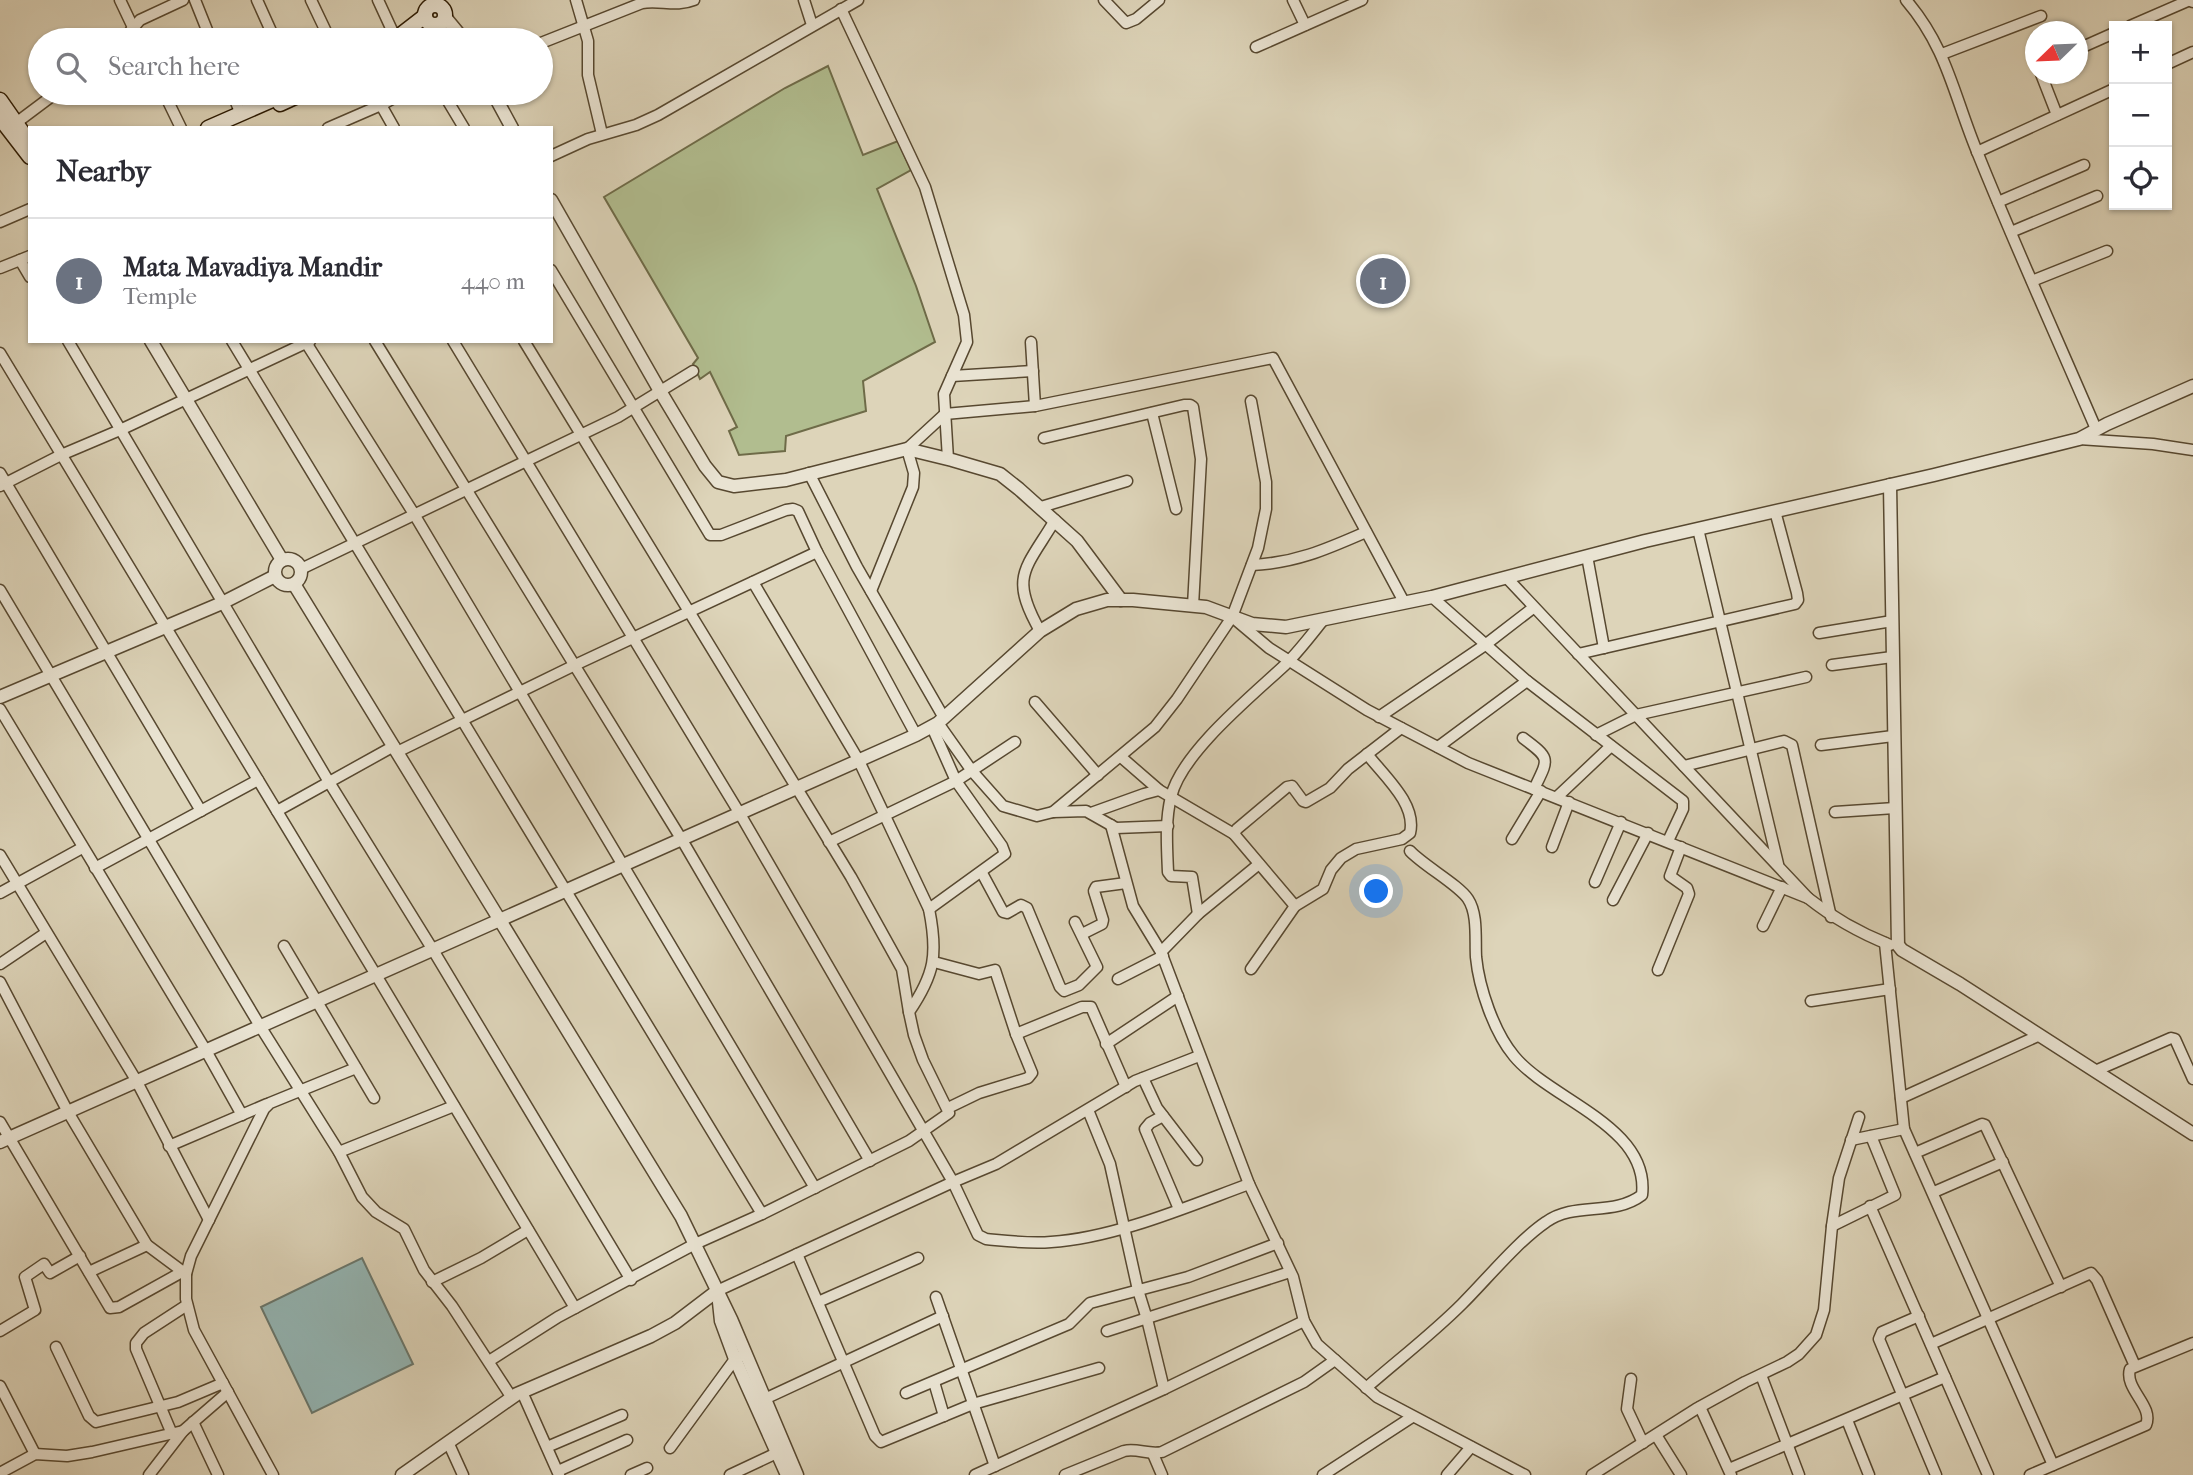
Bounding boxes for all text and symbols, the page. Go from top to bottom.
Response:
north arrow [2025,21,2088,84]
map controls [2109,21,2172,210]
button: + [2109,21,2172,84]
search box [28,28,553,105]
icon: search [52,48,90,86]
text: Search here [108,51,240,82]
button: − [2109,84,2172,147]
button: locate [2109,147,2172,210]
text: Nearby [56,154,151,189]
text: Mata Mavadiya Mandir [123,252,382,283]
pin: 1 [1360,255,1406,307]
text: 1 [75,268,83,295]
text: 440 m [461,268,525,295]
text: Temple [123,283,197,310]
your location [1359,874,1393,908]

